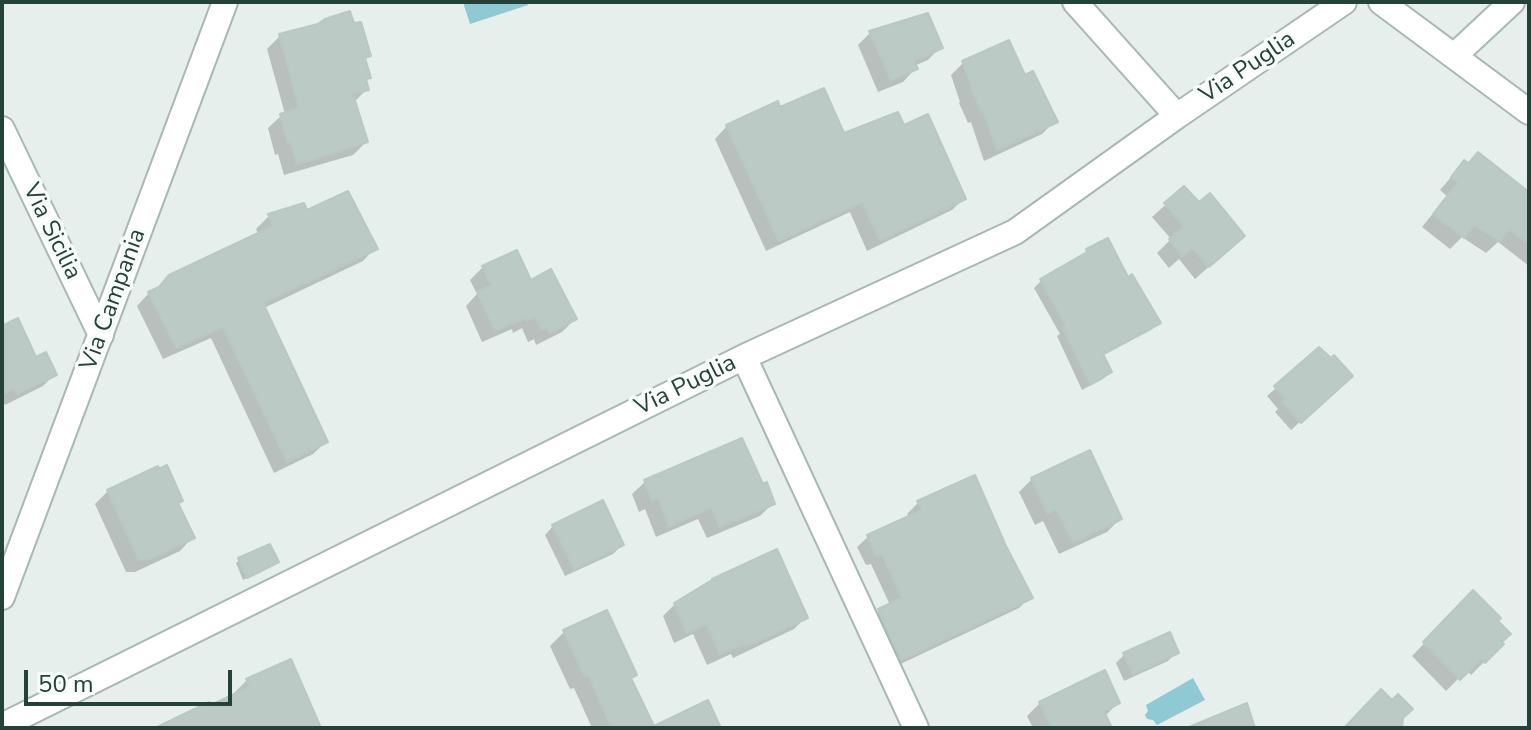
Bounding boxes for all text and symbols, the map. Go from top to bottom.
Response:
street label: Via Puglia [1195,26,1301,110]
street label: Via Sicilia [15,179,87,285]
street label: Via Campania [75,225,153,375]
street label: Via Puglia [631,349,741,423]
scale bar [28,654,236,704]
text: 50 m [38,668,94,700]

